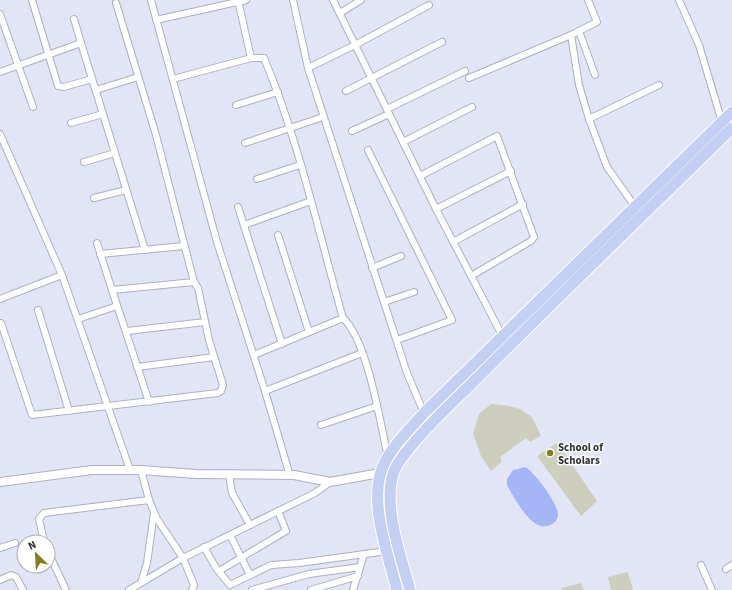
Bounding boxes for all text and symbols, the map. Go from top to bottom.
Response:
place label: School of Scholars [558,440,604,468]
marker: School of Scholars [545,448,555,458]
north arrow [16,534,56,574]
text: N [25,537,38,554]

